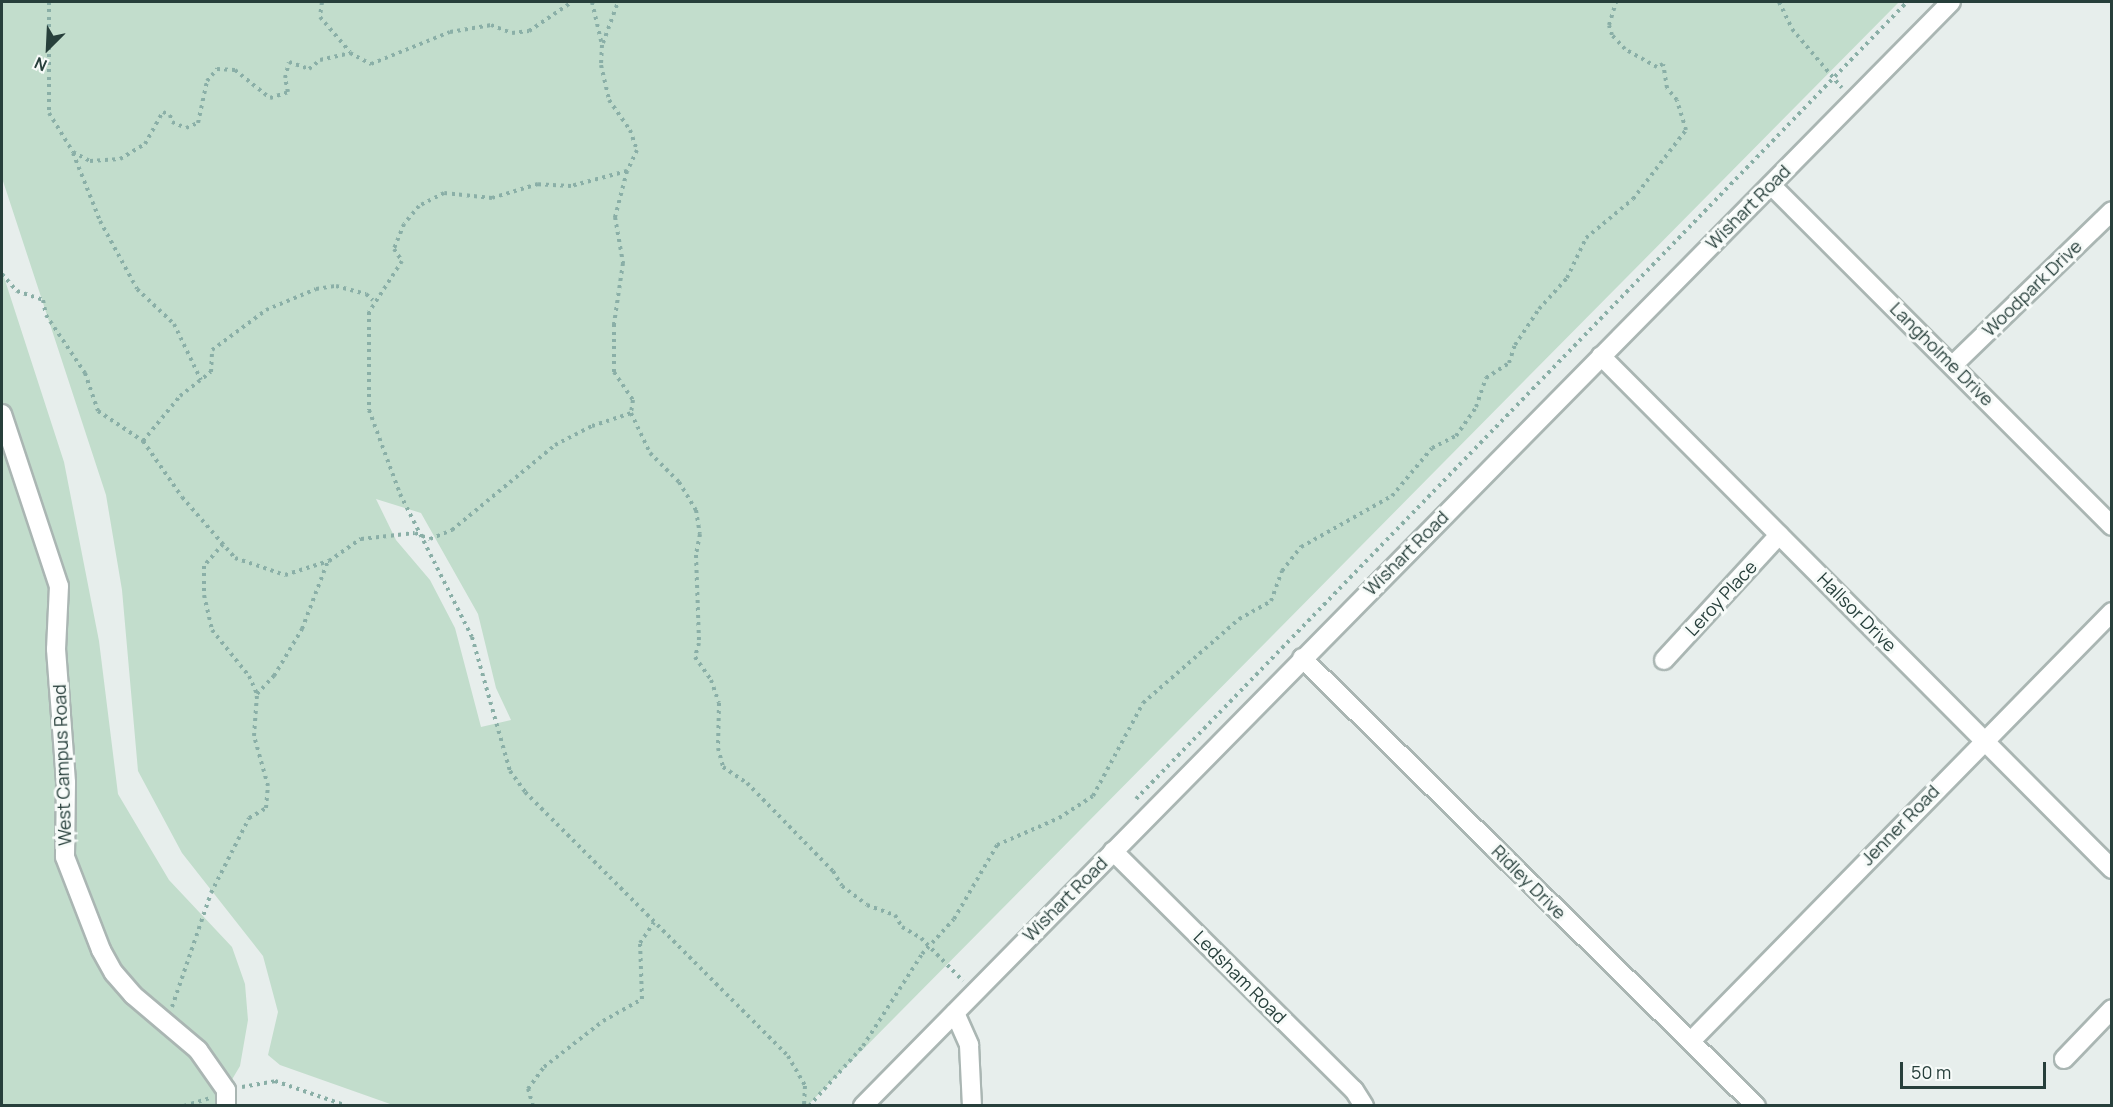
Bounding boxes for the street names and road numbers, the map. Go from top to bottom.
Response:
street label: Wishart Road [1701,160,1795,254]
street label: Woodpark Drive [1978,235,2086,341]
street label: Langholme Drive [1886,298,1998,410]
street label: Wishart Road [1359,506,1453,600]
street label: Leroy Place [1681,556,1761,640]
street label: Hallsor Drive [1813,568,1901,656]
street label: West Campus Road [48,684,76,846]
street label: Jenner Road [1856,780,1944,870]
street label: Ridley Drive [1487,840,1571,924]
street label: Wishart Road [1018,852,1112,946]
street label: Ledsham Road [1189,926,1291,1028]

